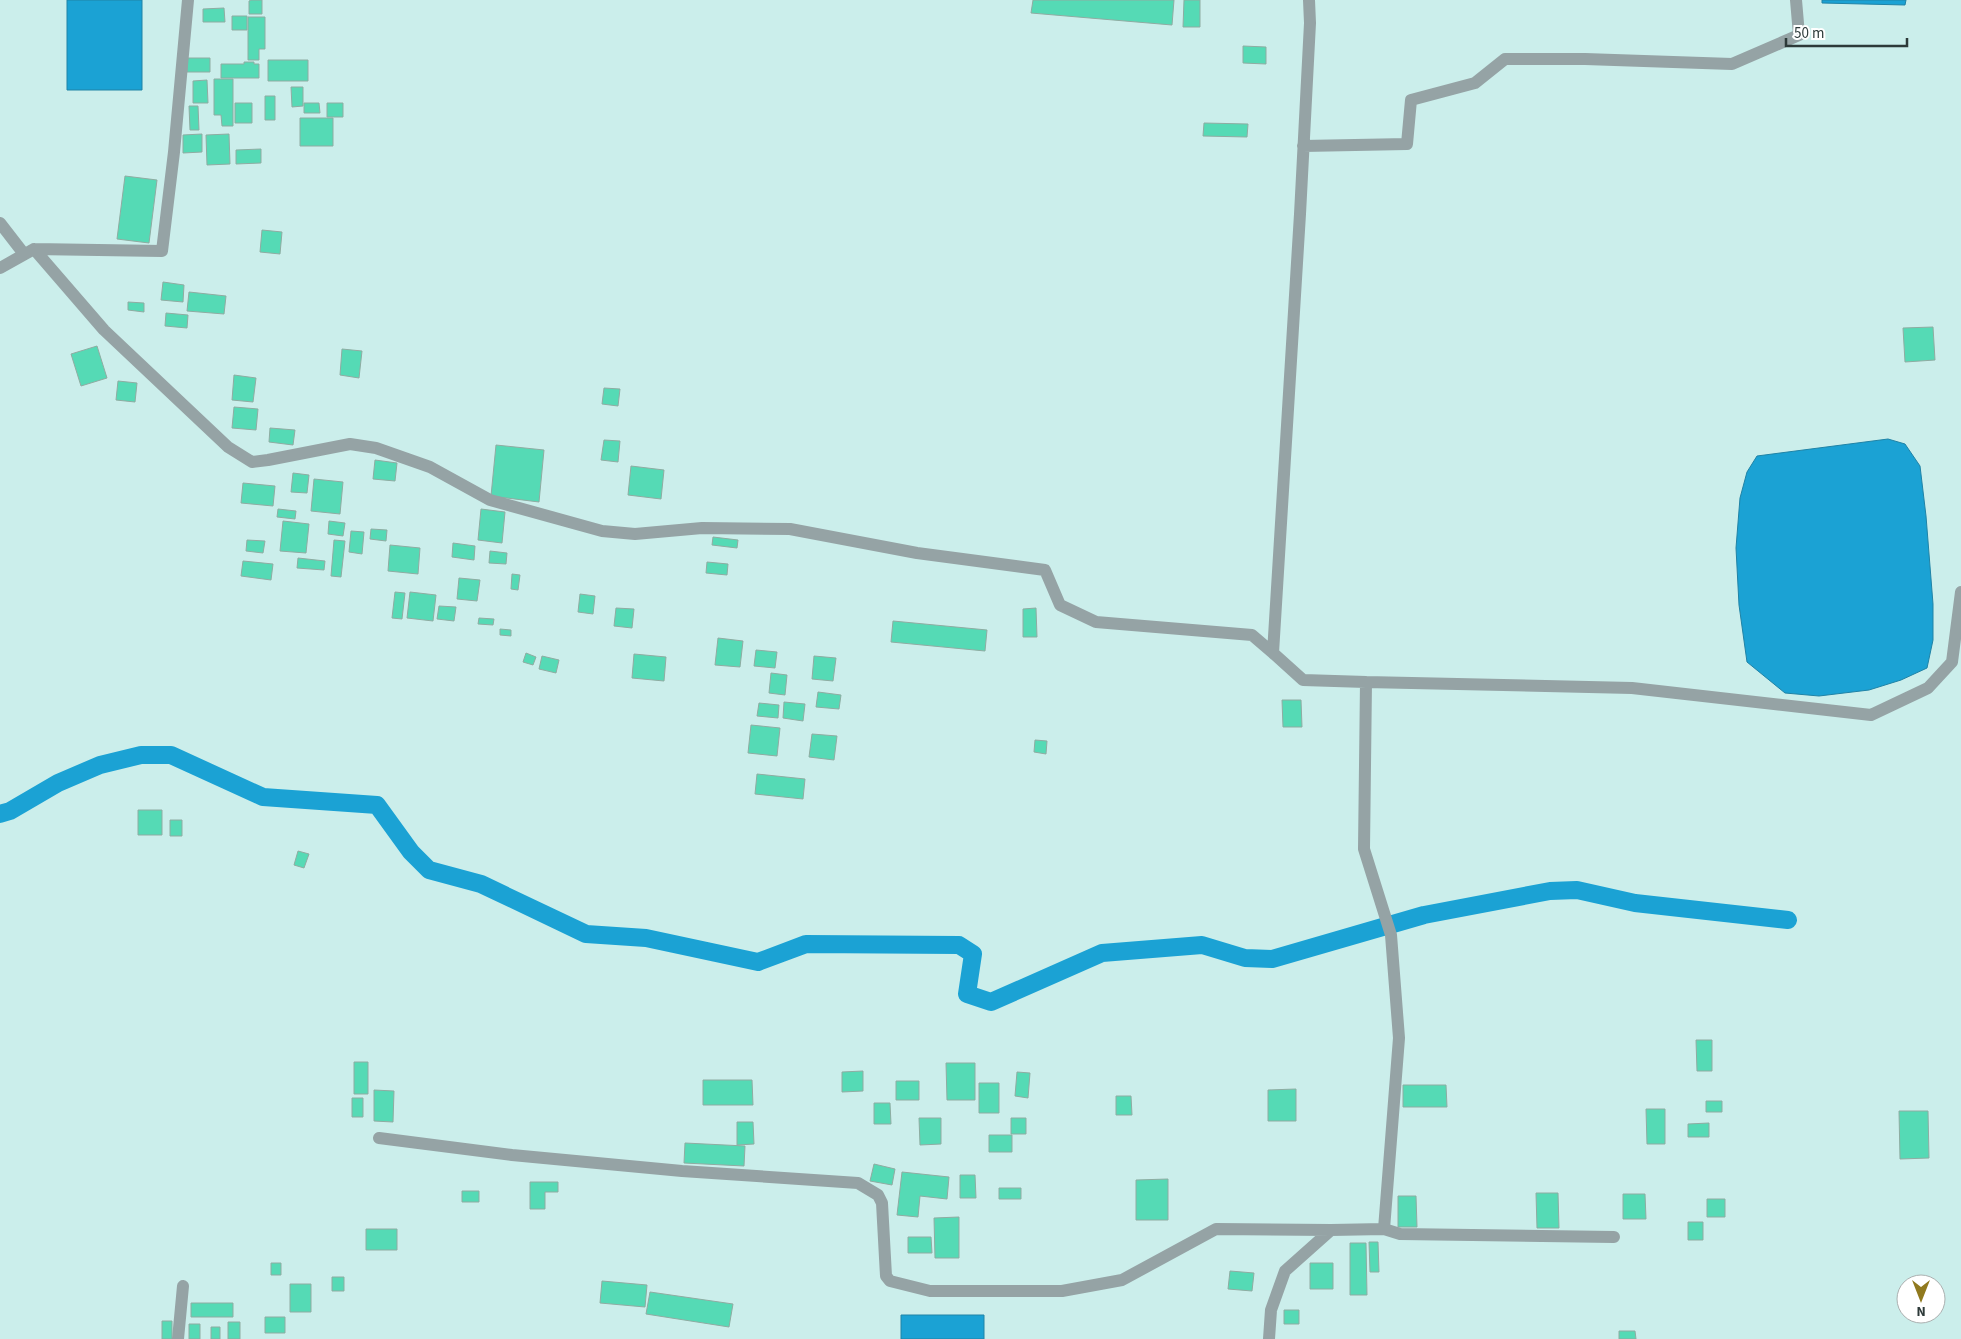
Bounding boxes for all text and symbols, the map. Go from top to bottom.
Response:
scale bar [1786,15,1907,47]
text: 50 m [1794,23,1824,44]
north arrow [1896,1274,1946,1324]
text: N [1916,1301,1926,1321]

